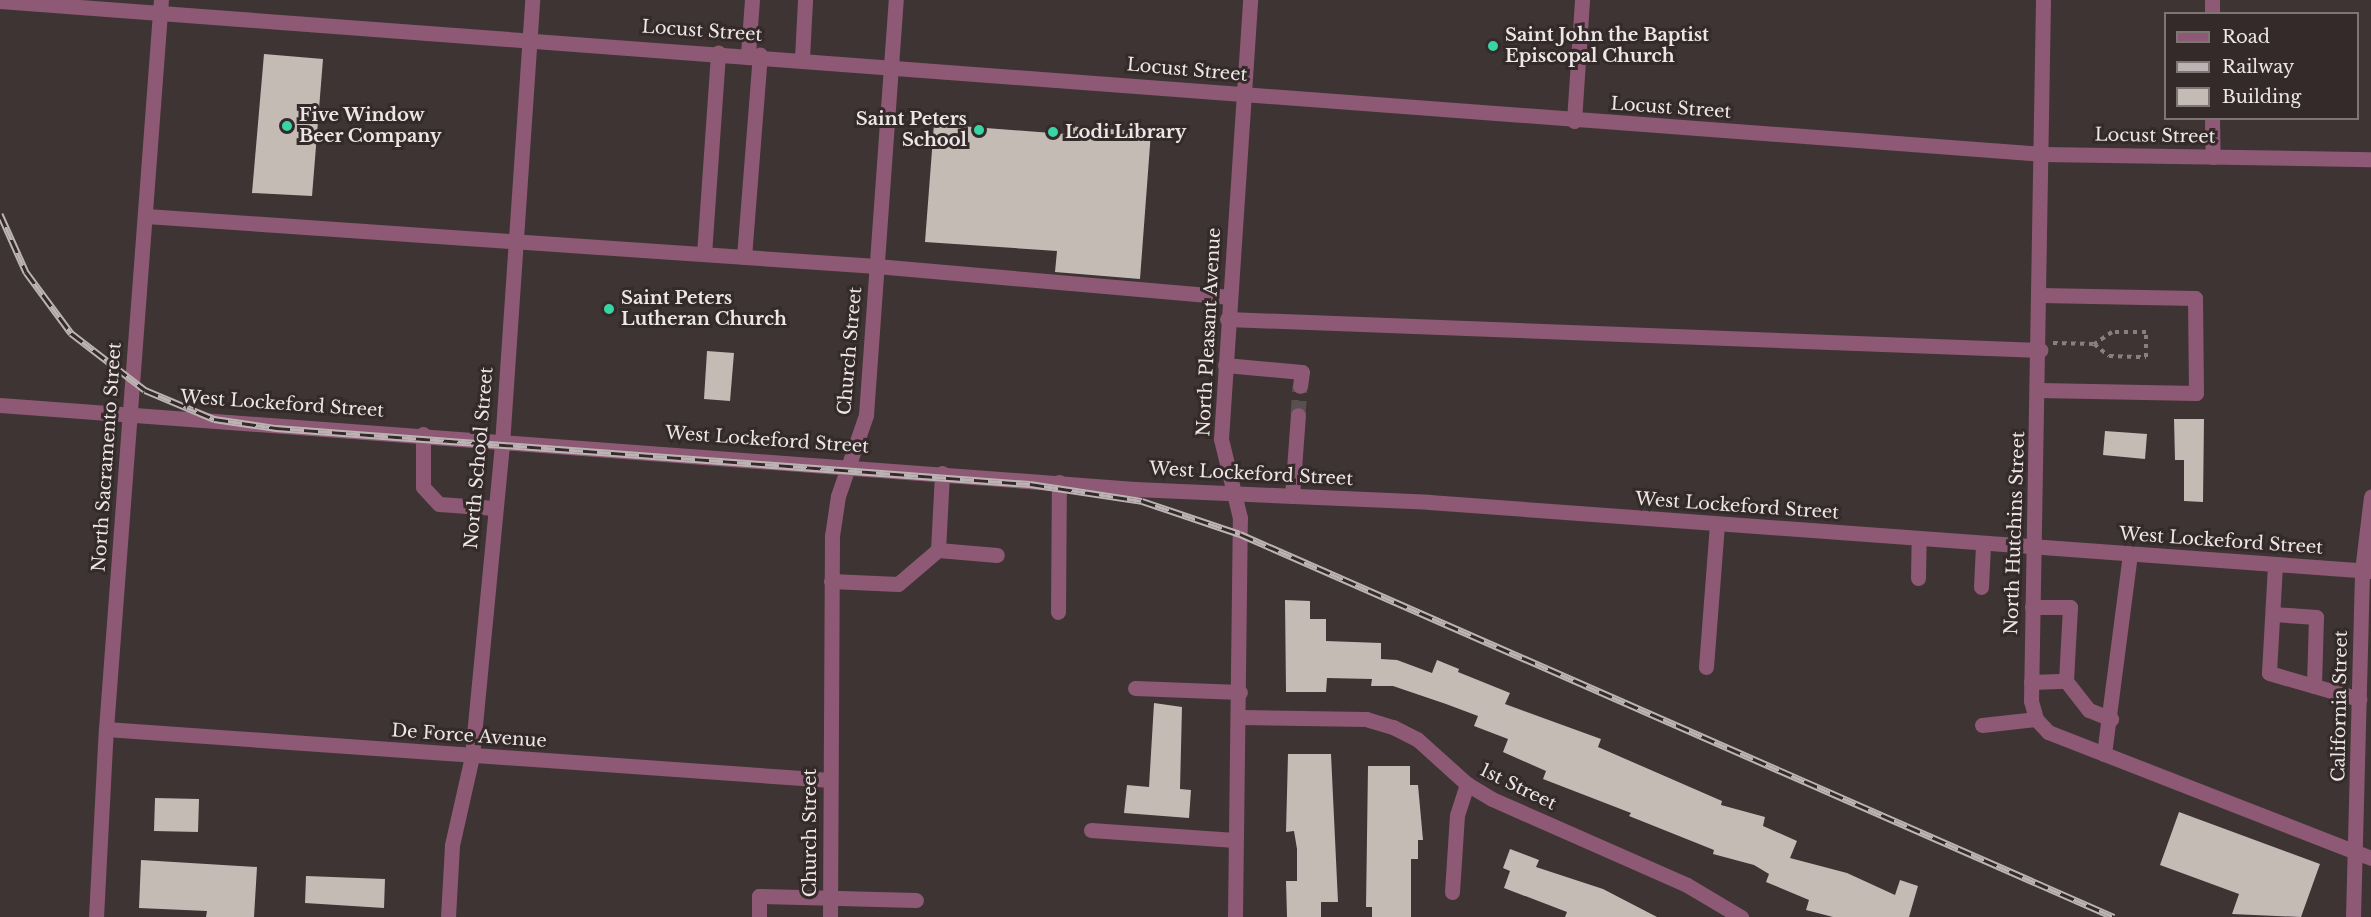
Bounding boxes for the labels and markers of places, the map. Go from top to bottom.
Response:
place label: Saint John the Baptist Episcopal Church [1505,25,1709,68]
marker: Saint John the Baptist Episcopal Church [1486,39,1500,53]
place label: Five Window Beer Company [299,105,442,148]
place label: Saint Peters School [856,109,967,152]
marker: Five Window Beer Company [280,119,294,133]
place label: Lodi Library [1065,121,1186,143]
marker: Saint Peters School [972,123,986,137]
marker: Lodi Library [1046,125,1060,139]
place label: Saint Peters Lutheran Church [621,288,787,330]
marker: Saint Peters Lutheran Church [602,302,616,316]

